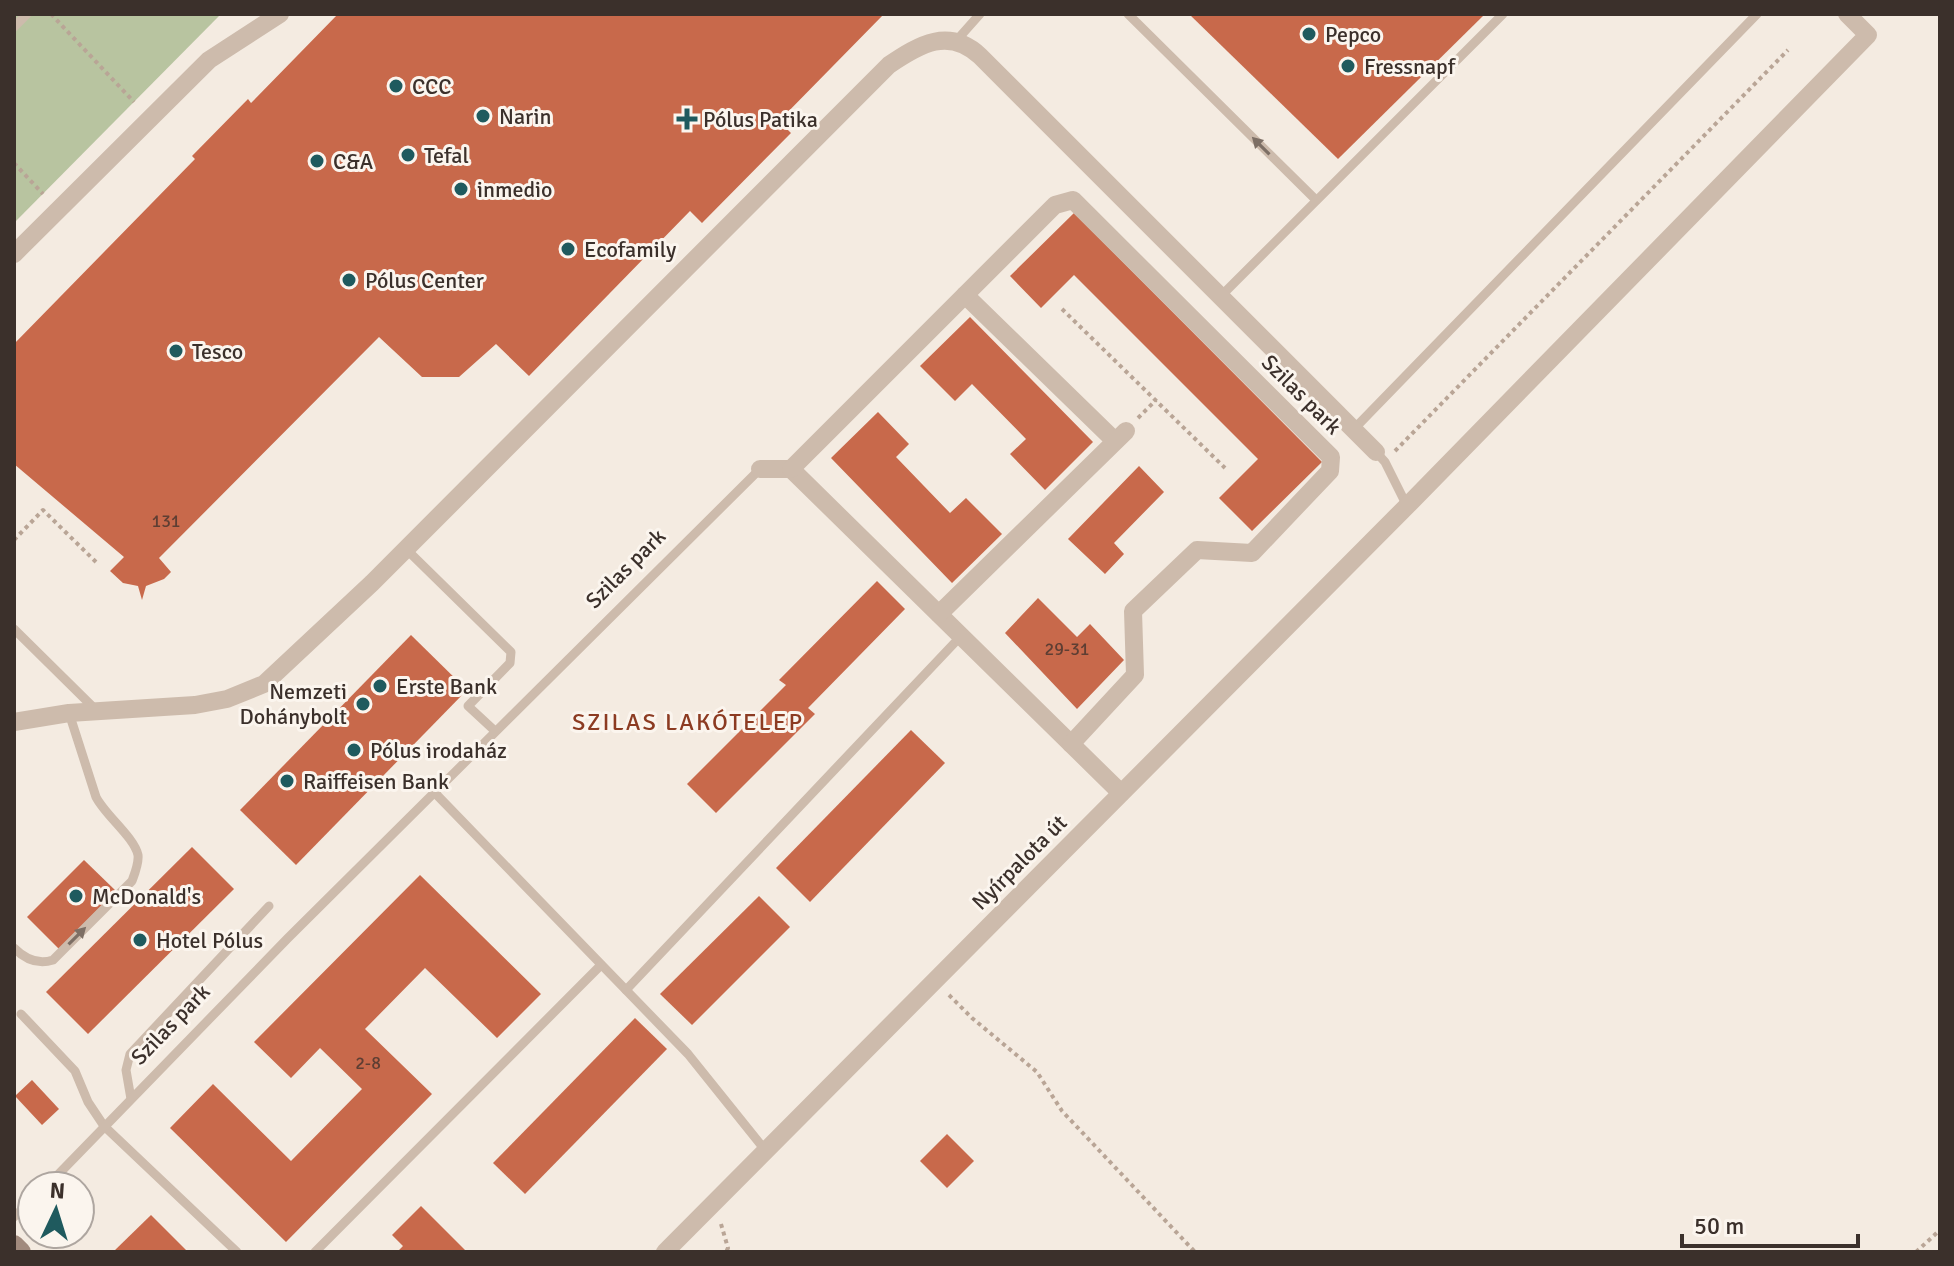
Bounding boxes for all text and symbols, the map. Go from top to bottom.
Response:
place label: Pepco [1325,21,1381,48]
marker: Pepco [1300,25,1318,43]
place label: Fressnapf [1364,53,1457,80]
marker: Fressnapf [1339,57,1357,75]
place label: CCC [412,73,452,100]
marker: CCC [387,77,405,95]
place label: Narin [499,103,552,130]
place label: Pólus Patika [703,106,818,133]
marker: Narin [474,107,492,125]
marker: Pólus Patika [678,110,696,128]
one-way arrow [1252,137,1271,155]
place label: Tefal [424,142,469,169]
marker: Tefal [399,146,417,164]
place label: C&A [333,148,374,175]
marker: C&A [308,152,326,170]
place label: inmedio [477,176,553,203]
marker: inmedio [452,180,470,198]
place label: Ecofamily [584,236,677,263]
marker: Ecofamily [559,240,577,258]
place label: Pólus Center [365,267,484,294]
marker: Pólus Center [340,271,358,289]
place label: Tesco [192,338,243,365]
marker: Tesco [167,342,185,360]
street label: Szilas park [1256,349,1347,440]
house number: 131 [151,510,181,532]
street label: Szilas park [580,523,671,614]
house number: 29-31 [1044,638,1090,660]
place label: Erste Bank [396,673,497,700]
marker: Erste Bank [371,677,389,695]
place label: Nemzeti Dohánybolt [239,678,347,730]
marker: Nemzeti Dohánybolt [354,695,372,713]
district label: SZILAS LAKÓTELEP [572,707,804,737]
place label: Pólus irodaház [370,737,507,764]
marker: Pólus irodaház [345,741,363,759]
place label: Raiffeisen Bank [303,768,449,795]
marker: Raiffeisen Bank [278,772,296,790]
street label: Nyírpalota út [966,809,1073,915]
place label: McDonald's [92,883,201,910]
marker: McDonald's [67,887,85,905]
one-way arrow [67,927,86,946]
place label: Hotel Pólus [156,927,263,954]
marker: Hotel Pólus [131,931,149,949]
street label: Szilas park [125,978,215,1070]
house number: 2-8 [355,1052,381,1074]
north arrow [16,1170,96,1250]
text: N [49,1177,66,1205]
scale bar [1682,1198,1858,1248]
text: 50 m [1694,1211,1744,1241]

